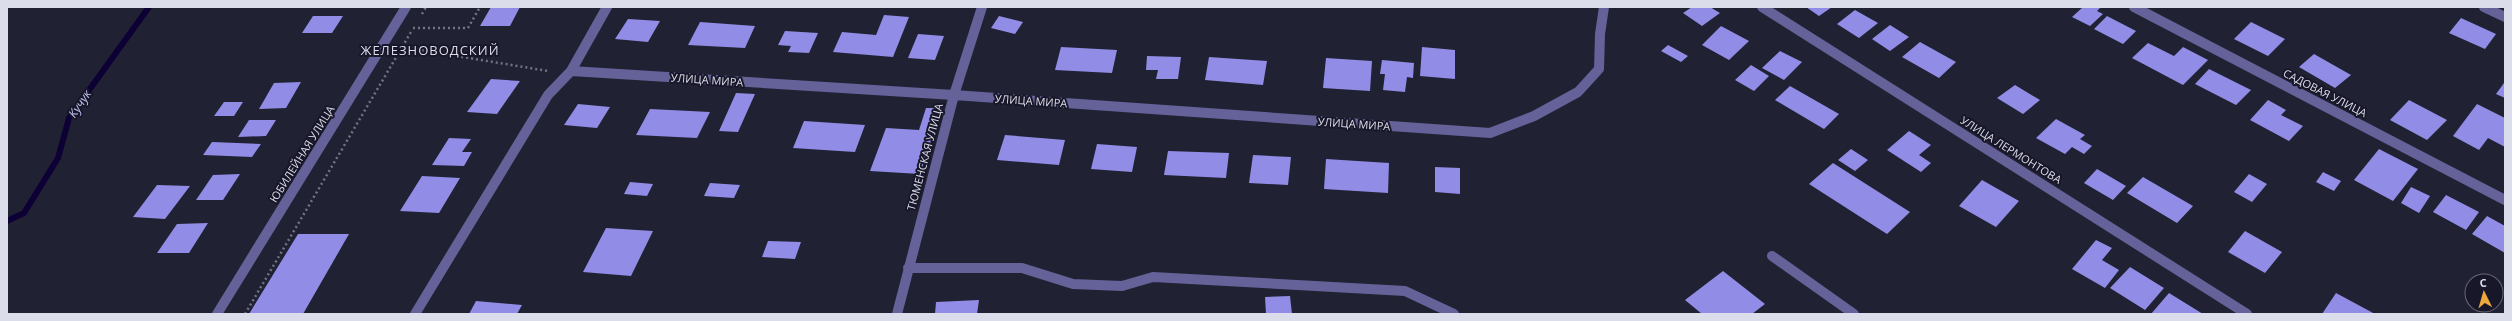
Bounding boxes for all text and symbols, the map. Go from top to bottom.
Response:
district label: ЖЕЛЕЗНОВОДСКИЙ [360,41,500,59]
street label: САДОВАЯ УЛИЦА [2281,65,2370,120]
street label: УЛИЦА МИРА [670,69,744,90]
water label: Кучук [64,85,96,121]
street label: УЛИЦА МИРА [994,90,1068,111]
street label: ЮБИЛЕЙНАЯ УЛИЦА [266,102,338,205]
street label: ТЮМЕНСКАЯ УЛИЦА [903,102,946,212]
street label: УЛИЦА ЛЕРМОНТОВА [1958,112,2065,187]
street label: УЛИЦА МИРА [1317,113,1391,134]
north arrow [2464,273,2504,313]
text: С [2479,275,2487,290]

